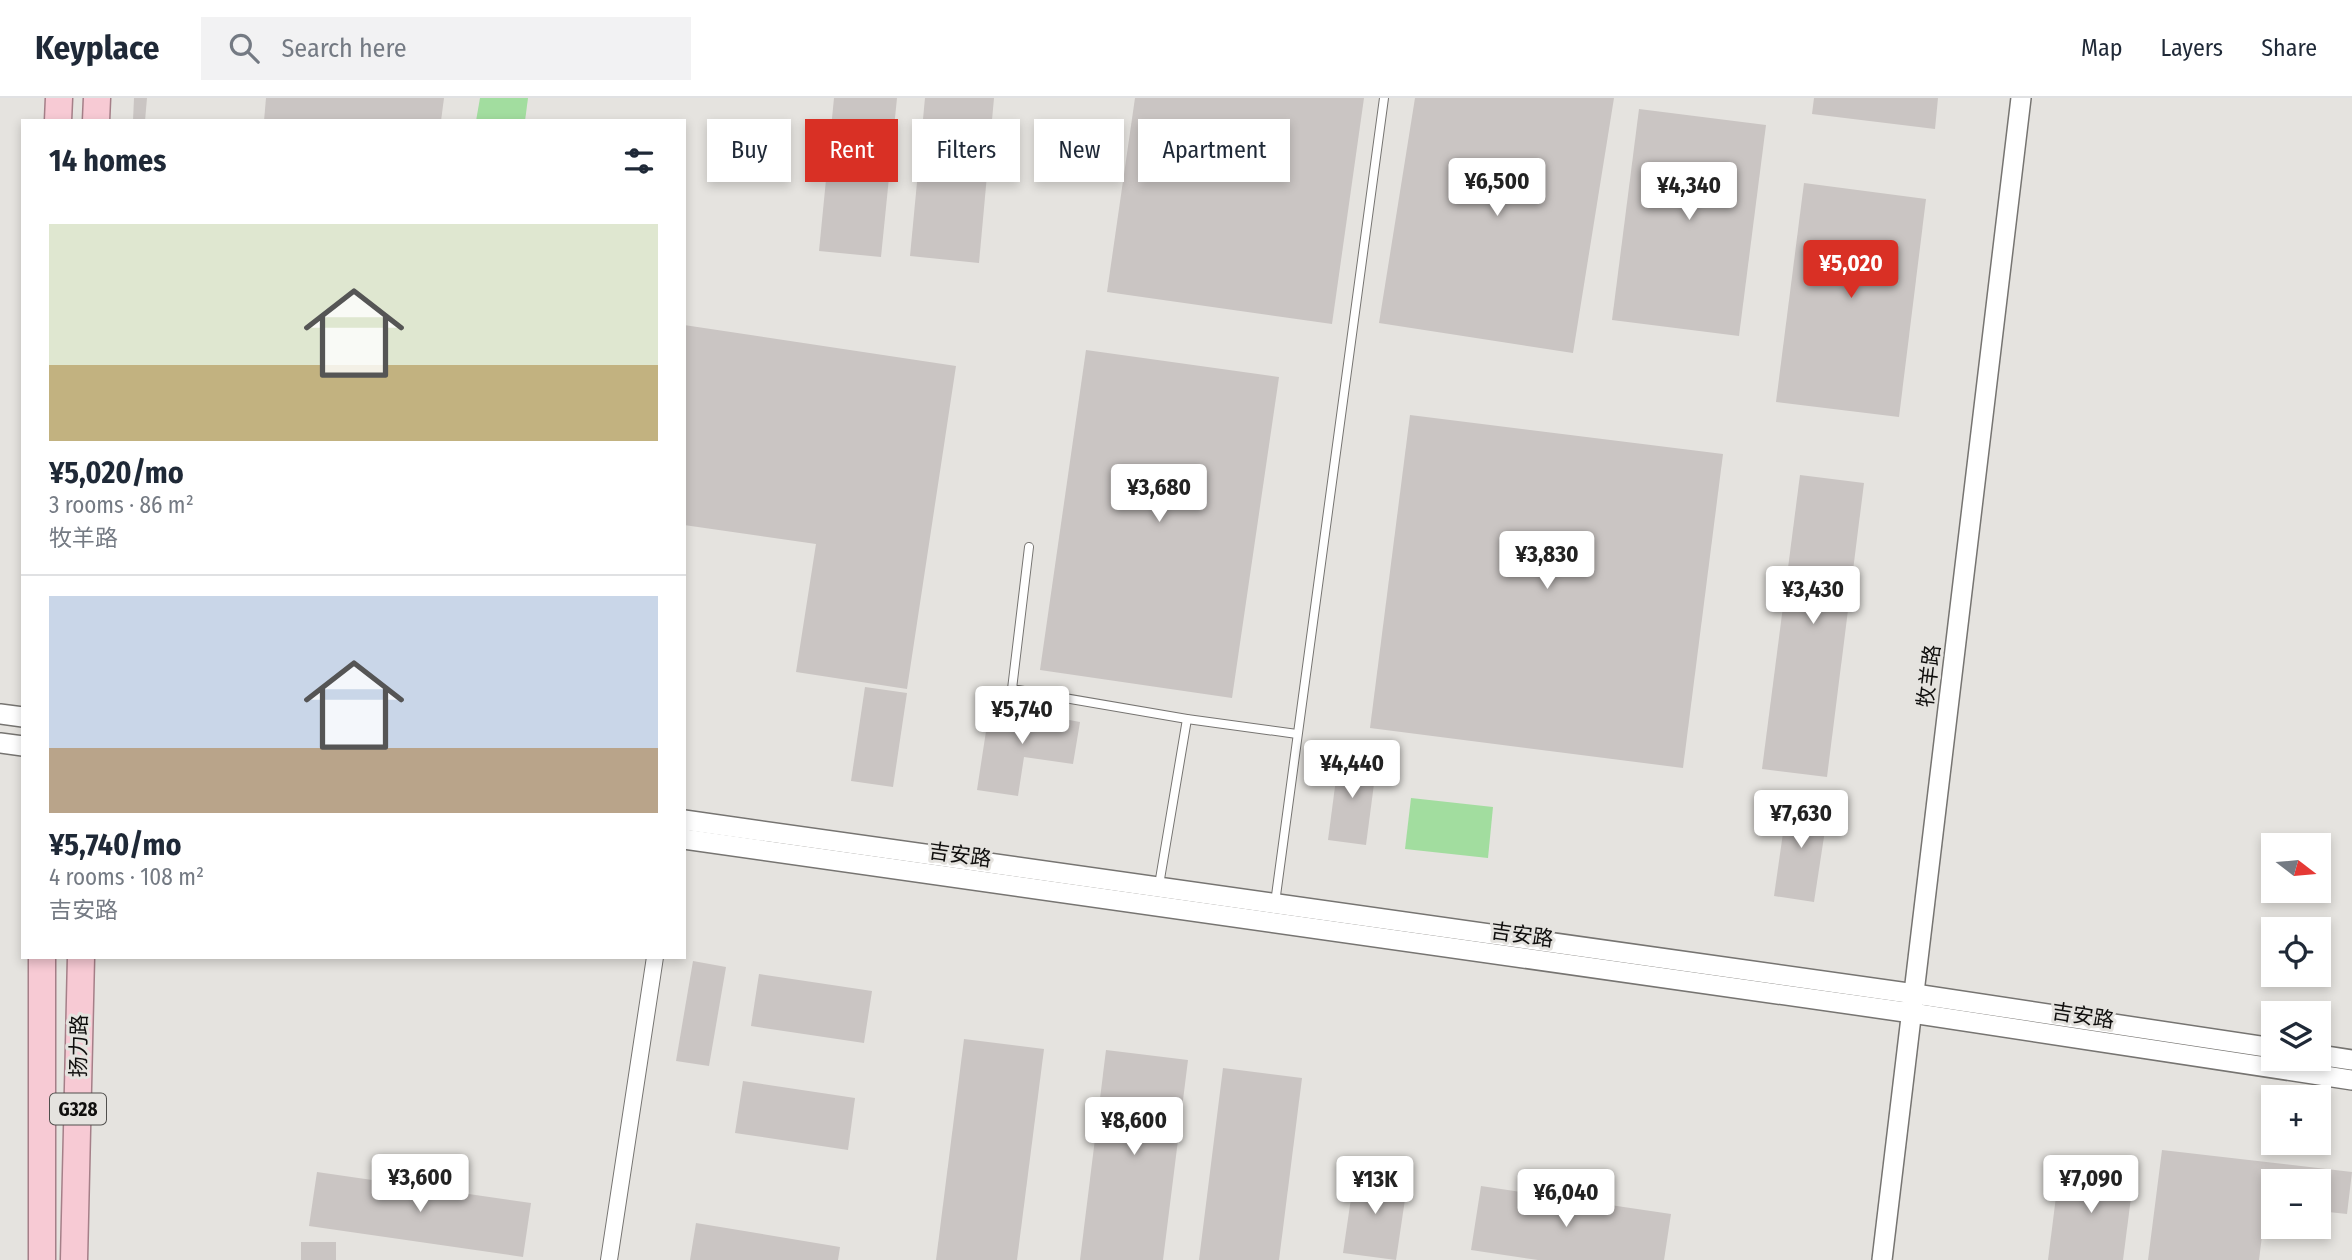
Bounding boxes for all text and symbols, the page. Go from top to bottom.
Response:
search box [201,17,691,80]
text: Keyplace [35,28,159,68]
icon: search [225,29,263,67]
text: Search here [281,33,407,64]
text: Map [2081,34,2123,62]
text: Layers [2161,34,2223,62]
text: Share [2261,34,2317,62]
chip: Buy [707,119,791,182]
chip: Rent [805,119,898,182]
chip: Filters [912,119,1020,182]
chip: New [1034,119,1124,182]
chip: Apartment [1138,119,1290,182]
icon: filters [620,142,658,180]
text: 14 homes [49,143,166,179]
pin: ¥6,500 [1440,158,1554,218]
pin: ¥4,340 [1632,162,1746,222]
text: ¥6,500 [1464,167,1530,195]
text: ¥4,340 [1657,171,1721,199]
pin: ¥5,020 [1794,240,1908,300]
text: ¥5,020 [1819,249,1883,277]
icon: home [291,270,417,396]
text: ¥5,020/mo [49,455,184,491]
pin: ¥3,680 [1102,464,1216,524]
text: ¥3,680 [1127,473,1191,501]
text: 3 rooms · 86 m² [49,491,194,519]
text: 牧羊路 [49,524,118,552]
pin: ¥3,830 [1490,532,1604,591]
text: ¥3,830 [1515,540,1579,568]
pin: ¥3,430 [1756,566,1870,626]
text: ¥3,430 [1782,575,1844,603]
icon: home [291,642,417,768]
street label: 牧羊路 [1912,643,1946,709]
pin: ¥5,740 [965,686,1079,746]
text: ¥5,740 [991,695,1053,723]
pin: ¥4,440 [1295,740,1409,800]
text: ¥4,440 [1320,749,1384,777]
pin: ¥7,630 [1744,790,1858,850]
text: ¥7,630 [1770,799,1832,827]
text: ¥5,740/mo [49,827,181,863]
north arrow [2261,833,2331,903]
map controls [2261,833,2331,1239]
street label: 吉安路 [927,838,993,872]
text: 4 rooms · 108 m² [49,863,204,891]
text: 吉安路 [49,896,118,924]
button: locate [2261,917,2331,987]
street label: 吉安路 [1489,918,1555,952]
street label: 吉安路 [2050,998,2116,1034]
button: layers [2261,1001,2331,1071]
street label: 扬力路 [65,1014,93,1078]
button: + [2261,1085,2331,1155]
road number: G328 [50,1093,106,1124]
pin: ¥8,600 [1077,1098,1191,1157]
text: ¥8,600 [1101,1106,1167,1134]
pin: ¥3,600 [363,1154,477,1214]
pin: ¥13K [1334,1156,1416,1216]
pin: ¥7,090 [2034,1156,2148,1215]
text: ¥3,600 [388,1163,452,1191]
text: ¥7,090 [2059,1164,2123,1192]
text: ¥13K [1352,1165,1398,1193]
button: − [2261,1169,2331,1239]
pin: ¥6,040 [1509,1170,1623,1229]
text: ¥6,040 [1533,1178,1599,1206]

